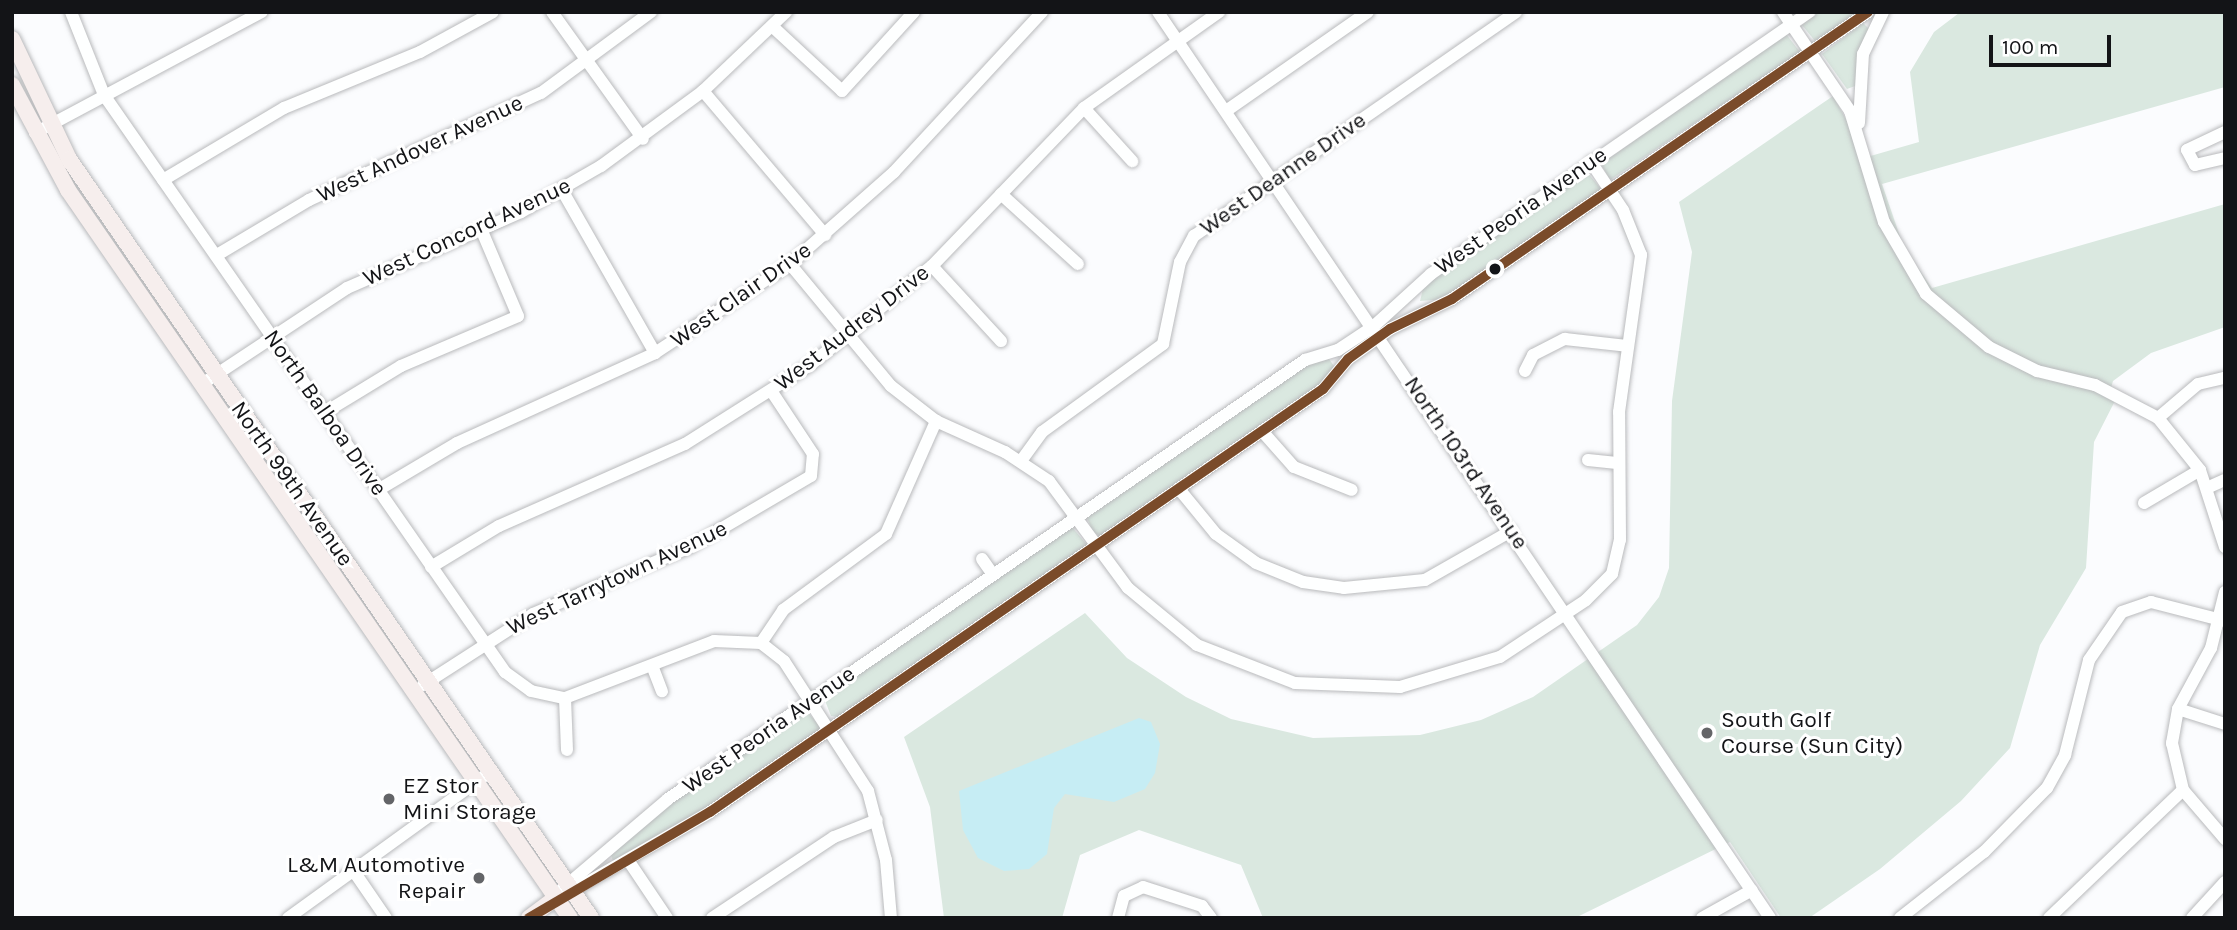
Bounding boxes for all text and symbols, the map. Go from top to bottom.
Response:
scale bar [1992,21,2114,65]
text: 100 m [2002,35,2059,59]
street label: West Andover Avenue [313,89,527,209]
street label: West Deanne Drive [1195,106,1371,242]
street label: West Peoria Avenue [1430,141,1612,281]
street label: West Concord Avenue [359,172,575,292]
street label: West Clair Drive [665,236,817,354]
street label: West Audrey Drive [769,259,935,397]
unlabelled marker [1488,262,1502,276]
street label: North Balboa Drive [257,325,393,501]
street label: North 103rd Avenue [1398,371,1534,555]
street label: North 99th Avenue [225,396,359,572]
street label: West Tarrytown Avenue [502,515,732,641]
street label: West Peoria Avenue [678,660,860,800]
place label: South Golf Course (Sun City) [1721,706,1903,760]
marker: South Golf Course (Sun City) [1699,725,1715,741]
place label: EZ Stor Mini Storage [403,772,536,826]
marker: EZ Stor Mini Storage [381,791,397,807]
place label: L&M Automotive Repair [287,851,465,905]
marker: L&M Automotive Repair [471,870,487,886]

